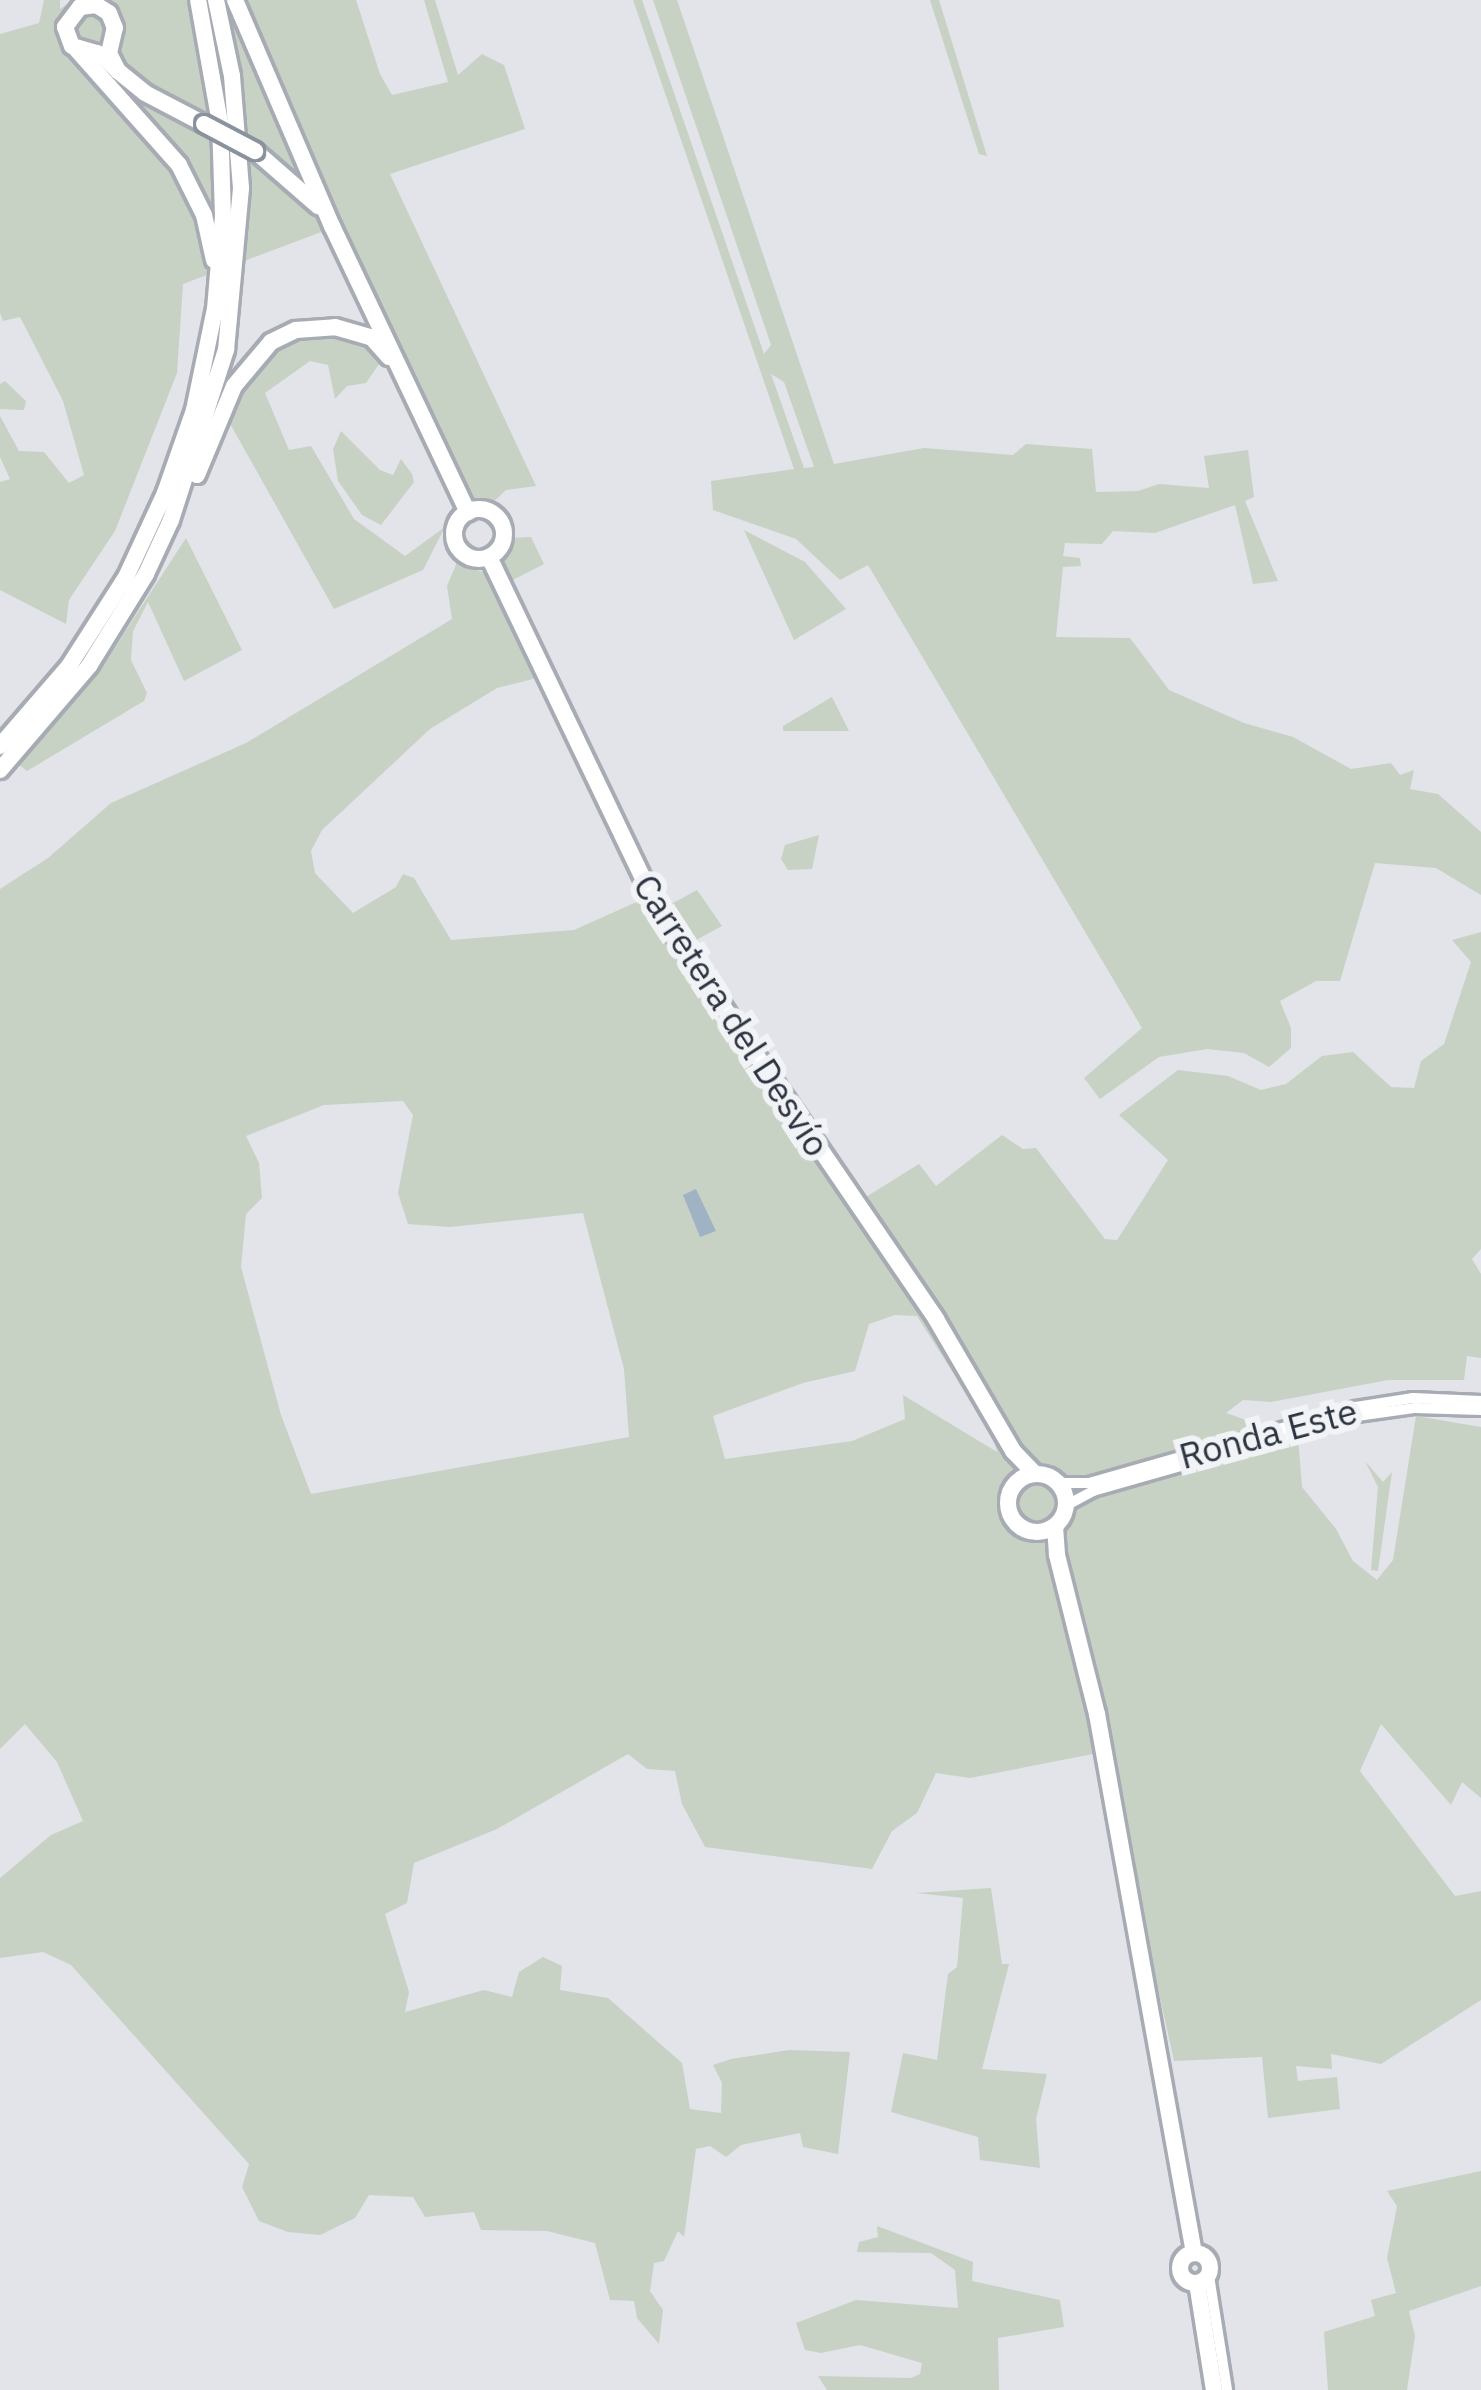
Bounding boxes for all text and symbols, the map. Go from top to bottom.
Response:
street label: Carretera del Desvío [625,866,839,1164]
street label: Ronda Este [1174,1389,1362,1477]

